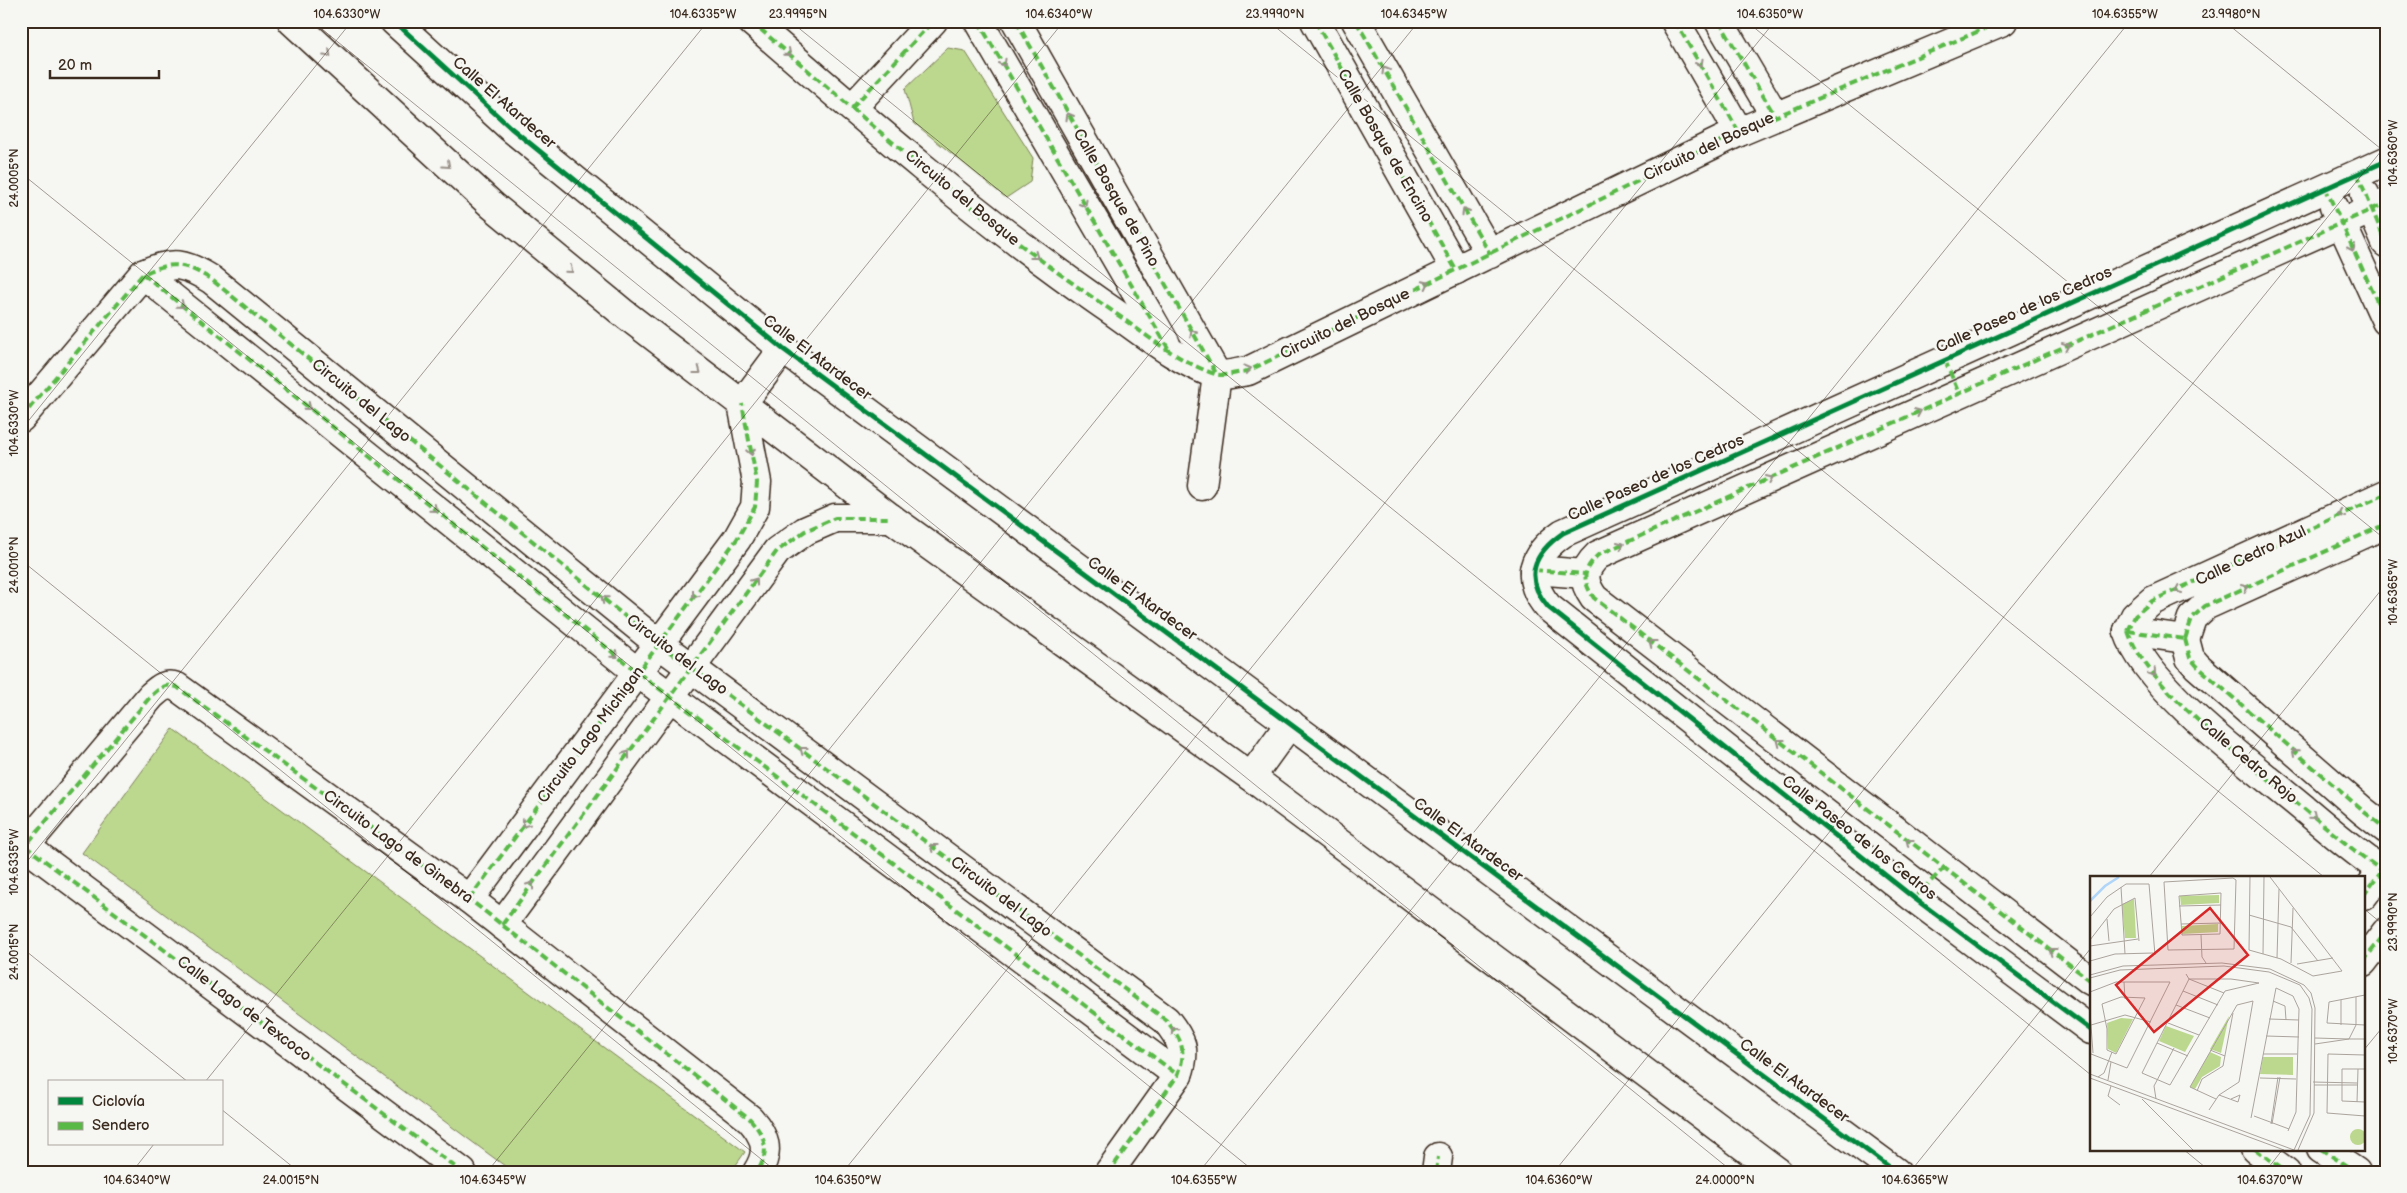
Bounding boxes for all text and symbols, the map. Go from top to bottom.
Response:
text: 104.6330°W [314,7,381,22]
text: 104.6335°W [670,7,736,22]
text: 23.9995°N [769,7,827,22]
text: 104.6340°W [1026,7,1093,22]
text: 23.9990°N [1246,7,1304,22]
text: 104.6345°W [1381,7,1447,22]
text: 104.6350°W [1737,7,1803,22]
text: 104.6355°W [2092,7,2158,22]
text: 23.9980°N [2201,7,2261,22]
one-way arrow [782,47,791,56]
scale bar [50,48,159,80]
one-way arrow [322,48,331,57]
street label: Calle El Atardecer [448,53,560,153]
text: 20 m [58,56,92,75]
one-way arrow [996,58,1006,67]
one-way arrow [1693,58,1703,67]
street label: Calle Bosque de Encino [1333,66,1437,226]
one-way arrow [1381,67,1391,76]
street label: Circuito del Bosque [1641,108,1778,186]
one-way arrow [1066,112,1076,121]
text: 104.6360°W [2386,119,2401,186]
street label: Calle Bosque de Pino [1069,126,1163,270]
street label: Circuito del Bosque [901,146,1023,250]
text: 24.0005°N [7,148,22,208]
one-way arrow [442,159,451,168]
one-way arrow [1078,198,1088,207]
one-way arrow [1462,208,1472,217]
one-way arrow [2346,243,2356,252]
one-way arrow [1029,251,1038,259]
street label: Calle Paseo de los Cedros [1933,262,2115,357]
one-way arrow [565,265,574,274]
one-way arrow [1421,280,1430,290]
street label: Circuito del Bosque [1277,284,1413,364]
one-way arrow [176,299,185,308]
street label: Calle El Atardecer [759,311,875,405]
one-way arrow [1189,329,1199,338]
one-way arrow [2061,342,2070,353]
street label: Circuito del Lago [308,355,414,447]
one-way arrow [692,365,701,373]
one-way arrow [1244,365,1252,375]
text: 104.6330°W [7,389,22,456]
one-way arrow [302,401,311,409]
one-way arrow [1913,408,1922,419]
street label: Calle Paseo de los Cedros [1565,430,1747,525]
one-way arrow [746,447,756,456]
one-way arrow [1764,474,1773,485]
one-way arrow [428,503,437,511]
one-way arrow [2338,508,2347,518]
street label: Calle Cedro Azul [2193,522,2309,590]
text: 24.0010°N [7,537,22,593]
one-way arrow [1616,540,1625,551]
street label: Calle El Atardecer [1083,553,1201,645]
text: 104.6365°W [2386,559,2401,625]
one-way arrow [749,578,757,587]
one-way arrow [2174,583,2183,594]
one-way arrow [2240,584,2249,594]
one-way arrow [692,589,701,599]
one-way arrow [601,596,610,604]
street label: Circuito del Lago [622,611,732,699]
one-way arrow [1648,640,1658,649]
one-way arrow [609,649,618,657]
street label: Circuito Lago Michigan [533,663,649,807]
one-way arrow [2148,667,2157,676]
street label: Calle Cedro Rojo [2195,714,2301,808]
one-way arrow [1777,740,1786,748]
one-way arrow [799,747,809,756]
one-way arrow [2292,749,2301,758]
one-way arrow [621,750,630,760]
street label: Calle Paseo de los Cedros [1778,772,1940,904]
street label: Circuito Lago de Ginebra [319,786,477,908]
street label: Calle El Atardecer [1409,794,1527,886]
one-way arrow [2307,811,2316,819]
one-way arrow [522,818,531,828]
text: 104.6335°W [7,829,22,895]
one-way arrow [1905,839,1915,848]
one-way arrow [929,844,939,853]
street label: Circuito del Lago [946,853,1056,941]
inset map [2090,876,2364,1150]
one-way arrow [525,881,534,891]
text: 23.9990°N [2386,893,2401,951]
text: 24.0015°N [7,924,22,980]
one-way arrow [2049,949,2058,957]
street label: Calle Lago de Texcoco [173,952,315,1066]
text: 104.6370°W [2386,998,2401,1064]
one-way arrow [1171,1026,1180,1036]
street label: Calle El Atardecer [1735,1035,1853,1127]
legend [48,1080,222,1146]
text: Ciclovía [92,1092,145,1111]
text: Sendero [92,1116,150,1135]
text: 104.6340°W [104,1173,171,1188]
text: 24.0015°N [263,1173,319,1188]
text: 104.6345°W [460,1173,526,1188]
text: 104.6350°W [815,1173,881,1188]
text: 104.6355°W [1171,1173,1237,1188]
text: 104.6360°W [1526,1173,1593,1188]
text: 24.0000°N [1695,1173,1755,1188]
text: 104.6365°W [1882,1173,1948,1188]
text: 104.6370°W [2237,1173,2303,1188]

